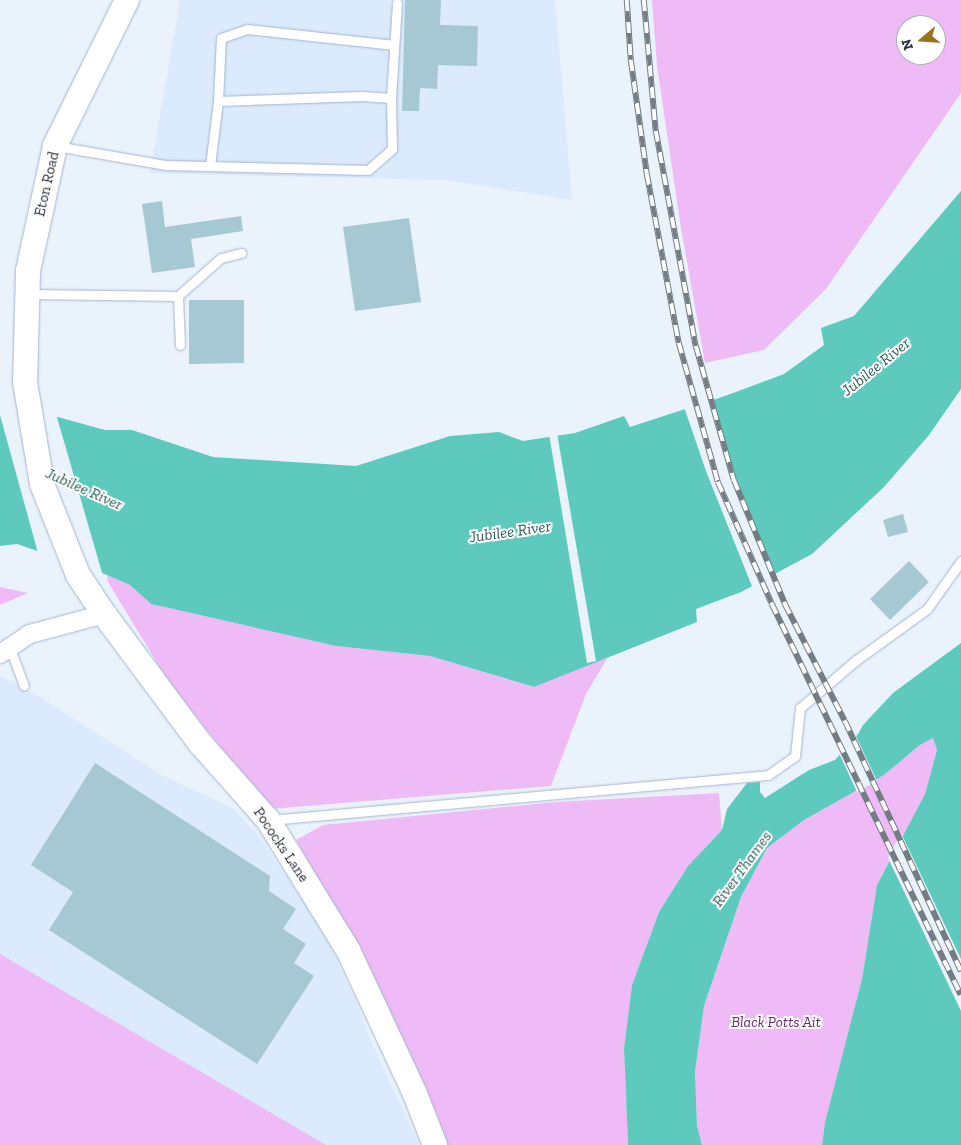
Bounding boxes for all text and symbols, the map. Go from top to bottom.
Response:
north arrow [896,15,946,65]
text: N [897,37,917,52]
street label: Eton Road [31,150,63,218]
water label: Jubilee River [838,334,914,400]
water label: Jubilee River [43,464,125,514]
water label: Jubilee River [468,517,552,547]
street label: Pococks Lane [249,804,313,886]
water label: River Thames [708,827,776,911]
park label: Black Potts Ait [731,1014,821,1032]

